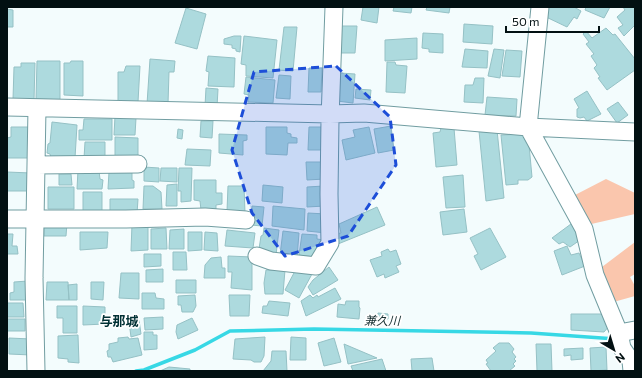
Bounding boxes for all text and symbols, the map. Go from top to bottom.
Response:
scale bar [506,8,599,34]
text: 50 m [512,14,540,28]
district label: 与那城 [99,313,139,329]
water label: 兼久川 [364,313,402,327]
north arrow [594,330,634,370]
text: N [613,351,628,366]

